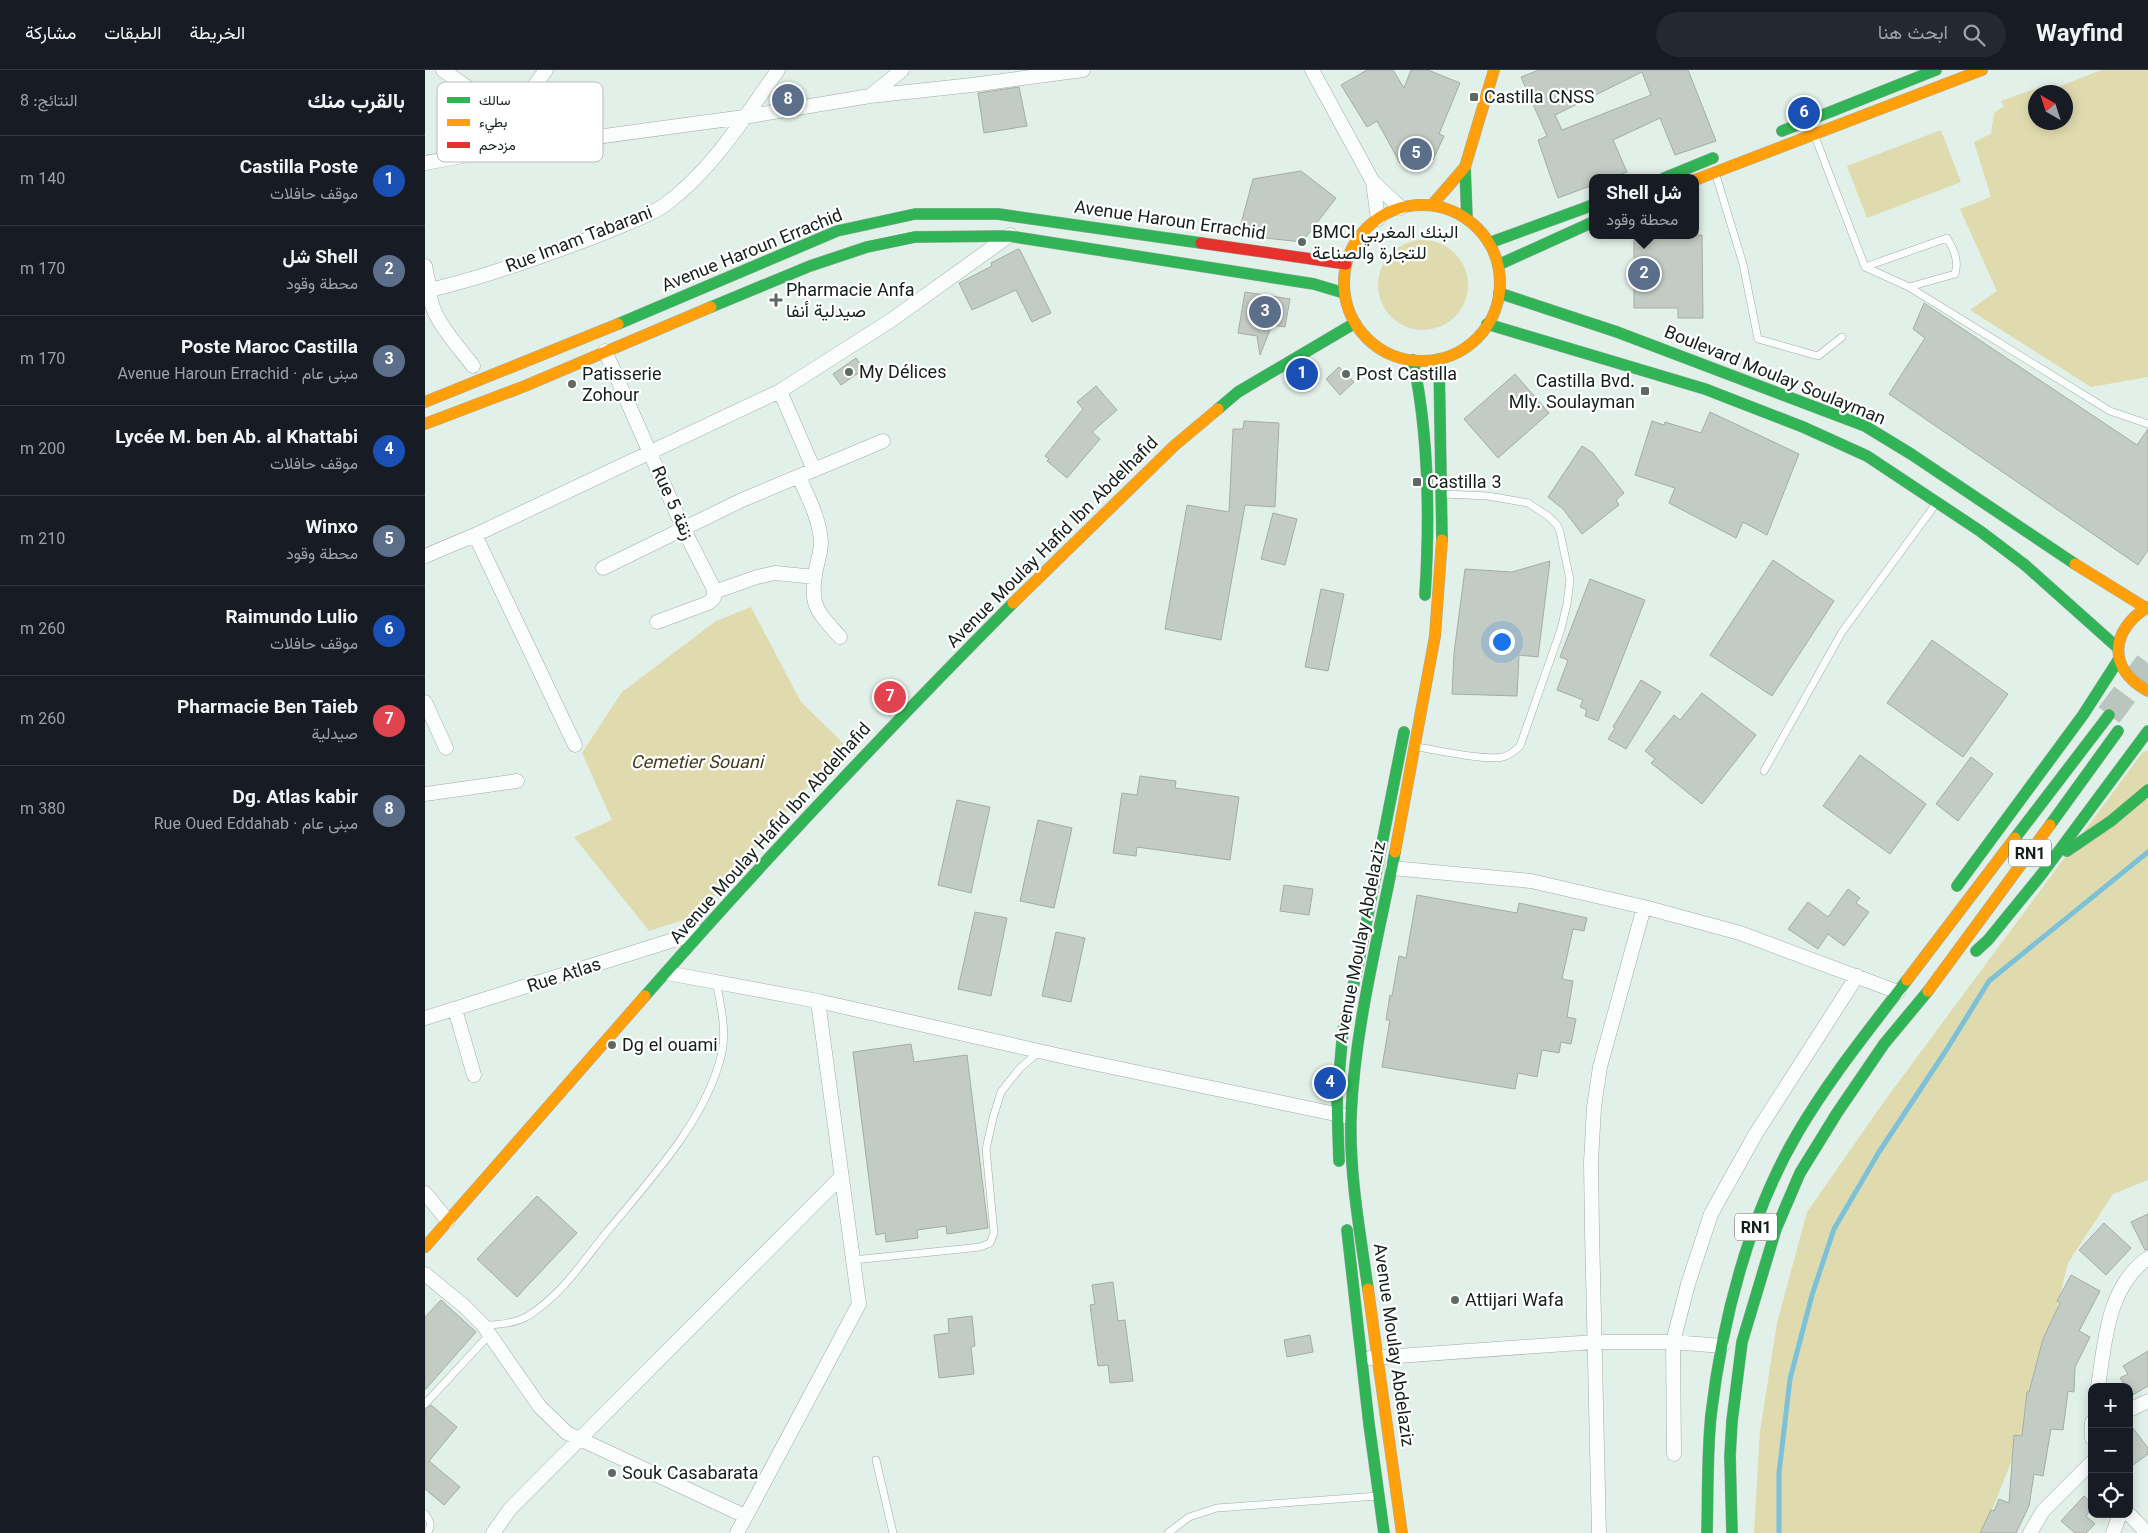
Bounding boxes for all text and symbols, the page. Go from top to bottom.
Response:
search box [1656,12,2006,57]
text: Wayfind [2036,16,2123,54]
text: ابحث هنا [1878,20,1948,49]
text: مشاركة [25,21,76,49]
text: الطبقات [104,21,161,49]
text: الخريطة [189,21,245,49]
icon: search [1960,21,1988,49]
pin: 8 [772,81,804,119]
legend [437,82,603,162]
place label: Castilla CNSS [1484,85,1595,113]
north arrow [2028,85,2073,130]
text: بالقرب منك [308,86,405,119]
text: النتائج: 8 [20,90,78,115]
text: سالك [479,91,510,113]
marker: Castilla CNSS [1468,91,1480,103]
pin: 6 [1788,94,1820,132]
text: بطيء [479,113,507,135]
pin: 5 [1400,135,1432,173]
text: مزدحم [479,136,516,158]
text: Castilla Poste [240,154,358,183]
text: 140 m [20,168,65,193]
text: 1 [384,168,394,193]
popup [1589,174,1699,239]
text: Shell شل [1606,180,1682,209]
text: موقف حافلات [270,183,358,208]
street label: Avenue Haroun Errachid [1072,195,1267,249]
street label: Rue Imam Tabarani [502,200,657,282]
street label: Avenue Haroun Errachid [658,203,847,301]
text: محطة وقود [1606,209,1678,234]
place label: BMCI البنك المغربي للتجارة والصناعة [1312,220,1458,269]
marker: BMCI البنك المغربي للتجارة والصناعة [1296,236,1308,248]
text: Shell شل [282,244,358,273]
pin: 2 [1628,255,1660,293]
text: 170 m [20,258,65,283]
text: 2 [384,258,394,283]
text: محطة وقود [286,273,358,298]
place label: Pharmacie Anfa صيدلية أنفا [786,278,915,327]
pin: 3 [1249,293,1281,331]
marker: Pharmacie Anfa صيدلية أنفا [770,294,782,306]
street label: Boulevard Moulay Soulayman [1659,320,1889,434]
text: Poste Maroc Castilla [181,334,358,363]
text: 170 m [20,348,65,373]
text: 3 [384,348,394,373]
pin: 1 [1286,355,1318,393]
place label: My Délices [859,360,946,388]
place label: Patisserie Zohour [582,362,661,411]
place label: Post Castilla [1356,362,1457,390]
text: مبنى عام · Avenue Haroun Errachid [118,363,358,388]
marker: My Délices [843,366,855,378]
marker: Post Castilla [1340,368,1352,380]
place label: Castilla Bvd. Mly. Soulayman [1509,369,1635,418]
marker: Patisserie Zohour [566,378,578,390]
marker: Castilla Bvd. Mly. Soulayman [1639,385,1651,397]
text: Lycée M. ben Ab. al Khattabi [115,424,358,453]
street label: Avenue Moulay Hafid Ibn Abdelhafid [941,431,1166,656]
text: 200 m [20,438,65,463]
text: 4 [384,438,394,463]
text: موقف حافلات [270,453,358,478]
street label: Rue 5 زنقة [642,462,700,545]
place label: Castilla 3 [1427,470,1502,498]
marker: Castilla 3 [1411,476,1423,488]
text: Winxo [305,514,358,543]
text: 210 m [20,528,65,553]
text: 5 [384,528,394,553]
text: محطة وقود [286,543,358,568]
text: Raimundo Lulio [225,604,358,633]
text: 260 m [20,618,65,643]
text: 6 [384,618,394,643]
your location [1489,629,1515,655]
text: موقف حافلات [270,633,358,658]
pin: 7 [874,678,906,716]
text: Pharmacie Ben Taieb [177,694,358,723]
text: 260 m [20,708,65,733]
text: 7 [384,708,394,733]
street label: Avenue Moulay Hafid Ibn Abdelhafid [664,717,879,952]
text: صيدلية [312,723,358,748]
park label: Cemetier Souani [631,750,766,778]
text: Dg. Atlas kabir [233,784,358,813]
text: 380 m [20,798,65,823]
text: 8 [384,798,394,823]
text: مبنى عام · Rue Oued Eddahab [154,813,358,838]
street label: Avenue Moulay Abdelaziz [1329,839,1395,1046]
road number: RN1 [2009,840,2051,866]
street label: Rue Atlas [524,952,605,1002]
place label: Dg el ouami [622,1033,718,1061]
marker: Dg el ouami [606,1039,618,1051]
pin: 4 [1314,1064,1346,1102]
road number: RN1 [1735,1214,1777,1240]
street label: Avenue Moulay Abdelaziz [1364,1242,1420,1449]
place label: Attijari Wafa [1465,1288,1564,1316]
marker: Attijari Wafa [1449,1294,1461,1306]
map controls [2088,1383,2133,1518]
button: + [2088,1383,2133,1428]
button: − [2088,1428,2133,1473]
place label: Souk Casabarata [622,1461,759,1489]
marker: Souk Casabarata [606,1467,618,1479]
button: locate [2088,1473,2133,1518]

